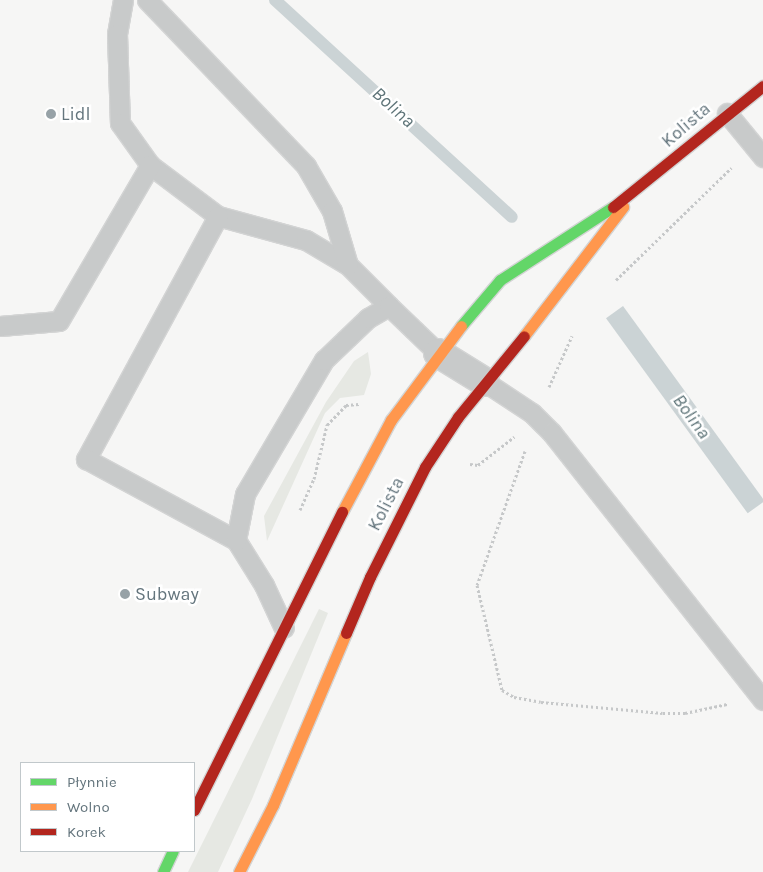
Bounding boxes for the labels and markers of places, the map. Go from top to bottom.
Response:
place label: Lidl [61,103,90,125]
marker: Lidl [45,108,57,120]
place label: Subway [135,583,199,605]
marker: Subway [119,588,131,600]

